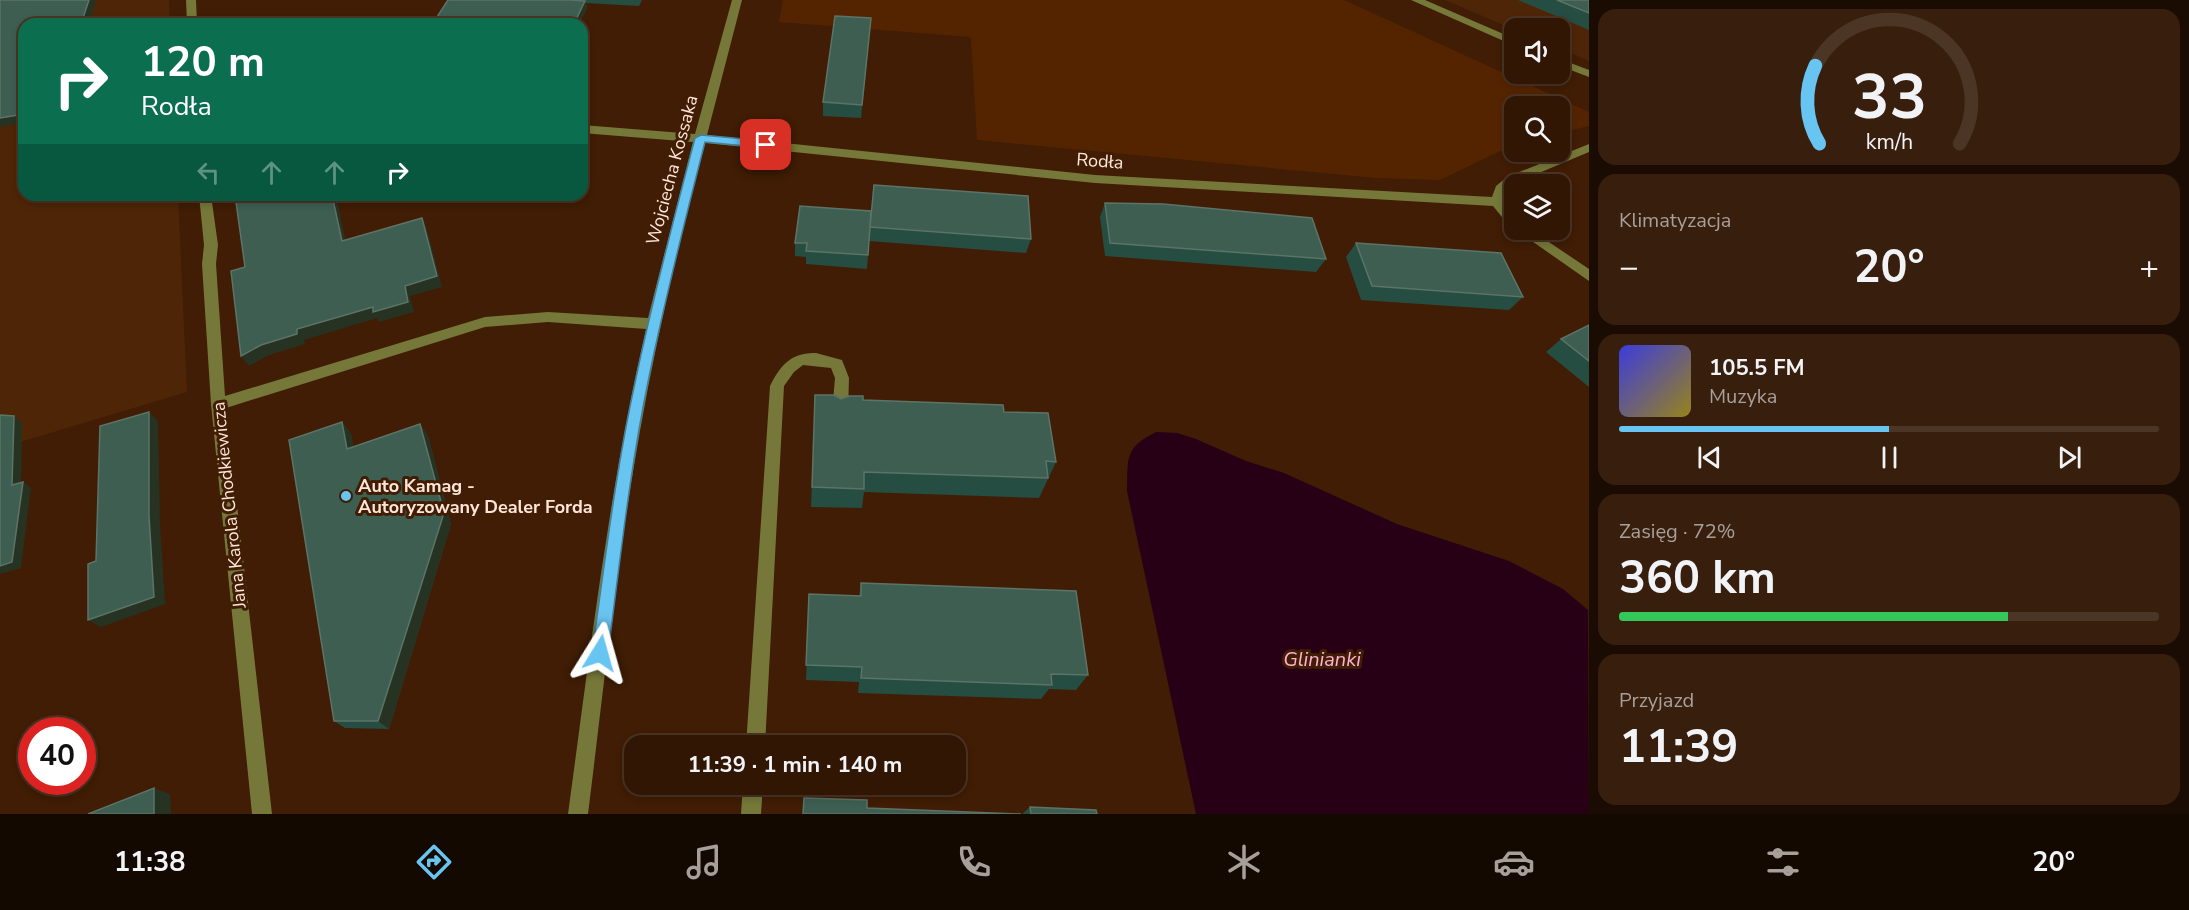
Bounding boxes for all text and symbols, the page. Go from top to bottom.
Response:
map controls [1504,18,1570,240]
button: sound [1504,18,1570,84]
text: 120 m [141,34,265,91]
icon: right [42,42,120,120]
text: 33 [1852,55,1926,140]
text: Rodła [141,88,212,125]
street label: Wojciecha Kossaka [640,92,704,248]
button: search [1504,96,1570,162]
pin [740,119,791,170]
text: km/h [1865,127,1913,157]
icon: arrive [749,128,782,161]
street label: Rodła [1076,147,1124,175]
icon: left [192,156,225,189]
icon: ahead [255,156,288,189]
icon: ahead [318,156,351,189]
icon: right [381,156,414,189]
button: layers [1504,174,1570,240]
text: Klimatyzacja [1619,207,1731,234]
text: 20° [1853,237,1925,298]
text: − [1619,245,1639,290]
text: + [2139,245,2159,290]
text: 105.5 FM [1709,353,1805,383]
text: Muzyka [1709,383,1777,410]
street label: Jana Karola Chodkiewicza [206,401,252,610]
icon: previous [1693,441,1726,474]
icon: pause [1873,441,1906,474]
icon: next [2053,441,2086,474]
place label: Auto Kamag - Autoryzowany Dealer Forda [358,474,593,519]
marker: Auto Kamag - Autoryzowany Dealer Forda [339,489,353,503]
text: Zasięg · 72% [1619,518,1735,545]
text: 360 km [1619,548,1776,609]
position arrow [568,621,632,685]
water label: Glinianki [1283,646,1361,673]
text: Przyjazd [1619,687,1694,714]
speed limit sign: 40 [18,717,96,795]
text: 11:39 [1619,717,1738,778]
text: 11:39 · 1 min · 140 m [688,750,902,780]
icon: directions [413,841,455,883]
icon: music [683,841,725,883]
icon: phone [953,841,995,883]
icon: climate [1223,841,1265,883]
icon: car [1493,841,1535,883]
icon: filters [1762,841,1804,883]
text: 11:38 [114,844,185,881]
text: 20° [2032,844,2075,881]

